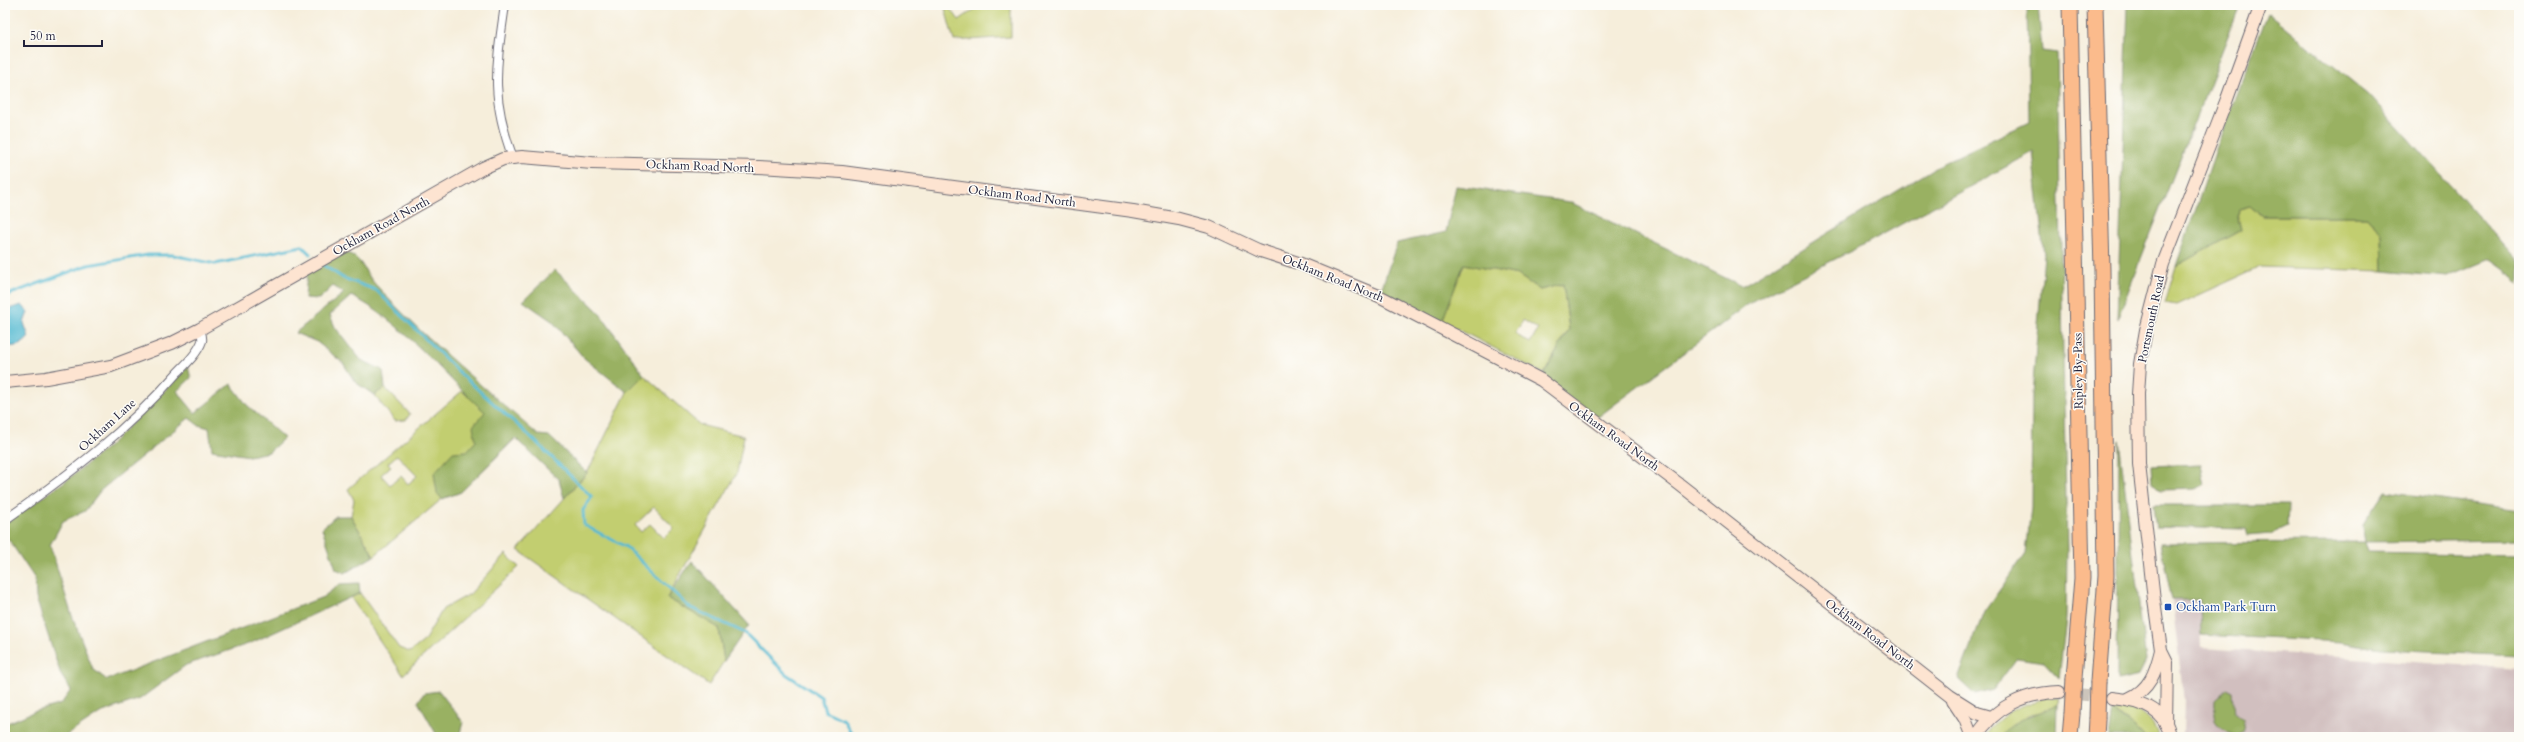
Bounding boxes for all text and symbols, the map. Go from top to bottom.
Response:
scale bar [24,22,102,48]
text: 50 m [30,28,57,44]
street label: Ockham Road North [646,156,755,176]
street label: Ockham Road North [967,181,1077,211]
street label: Ockham Road North [330,193,433,259]
street label: Ockham Road North [1280,250,1387,306]
street label: Portsmouth Road [2134,273,2168,364]
street label: Ripley By-Pass [2069,333,2087,409]
street label: Ockham Lane [75,395,139,455]
street label: Ockham Road North [1565,398,1663,475]
street label: Ockham Road North [1822,595,1918,673]
place label: Ockham Park Turn [2176,599,2276,615]
marker: Ockham Park Turn [2163,602,2173,612]

